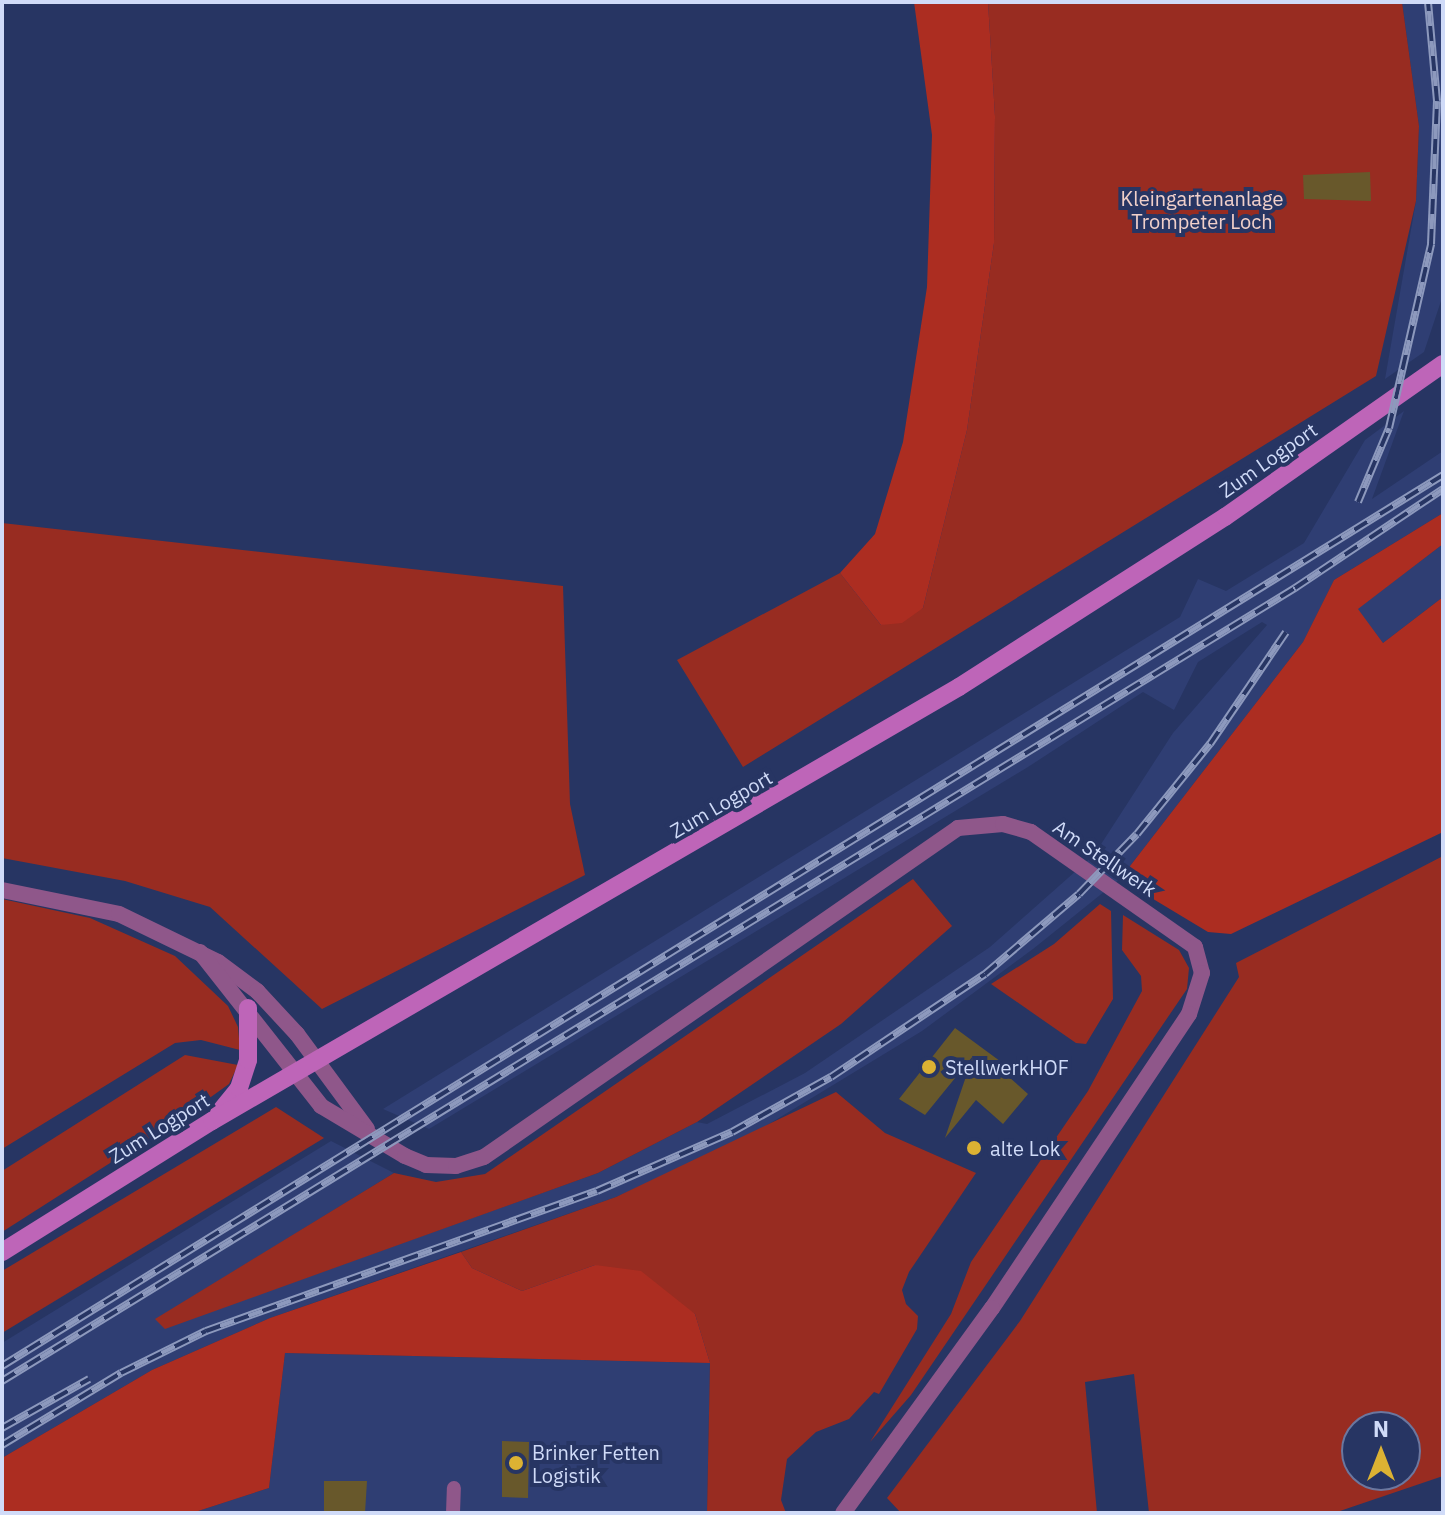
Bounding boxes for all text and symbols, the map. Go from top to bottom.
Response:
park label: Kleingartenanlage Trompeter Loch [1121,186,1283,233]
street label: Zum Logport [1214,418,1322,502]
street label: Zum Logport [666,765,776,843]
street label: Am Stellwerk [1049,815,1161,901]
place label: StellwerkHOF [945,1055,1069,1079]
marker: StellwerkHOF [920,1058,938,1076]
street label: Zum Logport [104,1088,214,1168]
place label: alte Lok [990,1136,1060,1160]
marker: alte Lok [965,1139,983,1157]
north arrow [1341,1411,1421,1491]
text: N [1373,1414,1389,1443]
place label: Brinker Fetten Logistik [532,1440,660,1487]
marker: Brinker Fetten Logistik [507,1454,525,1472]

